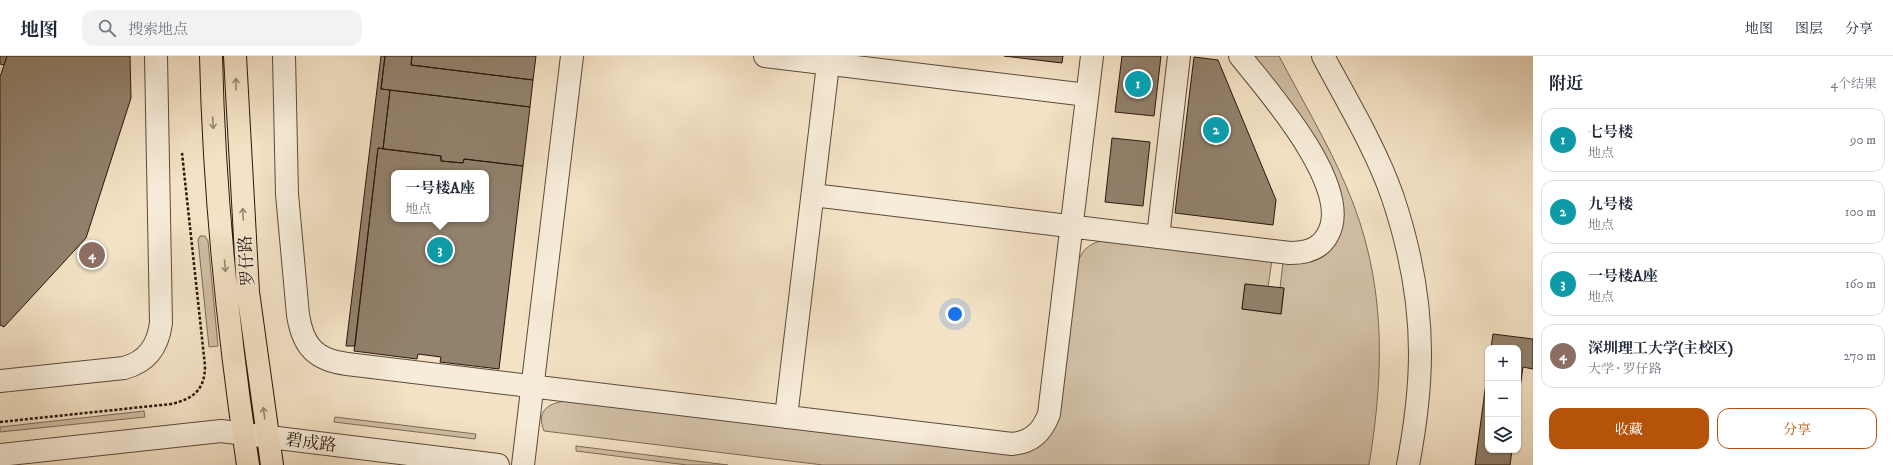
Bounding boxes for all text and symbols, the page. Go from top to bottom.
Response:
search box [82,10,362,46]
icon: search [96,17,118,39]
text: 地图 [20,19,58,42]
text: 搜索地点 [128,20,188,39]
text: 地图 [1745,20,1773,38]
text: 图层 [1795,20,1823,38]
text: 分享 [1845,20,1873,38]
pin: 1 [1125,69,1151,99]
text: 附近 [1549,73,1583,95]
text: 4个结果 [1831,76,1877,92]
one-way arrow [233,78,240,91]
pin: 2 [1203,115,1229,145]
one-way arrow [210,116,217,129]
text: 七号楼 [1588,123,1633,142]
text: 1 [1561,132,1565,148]
text: 90 m [1850,132,1876,148]
text: 地点 [1588,145,1614,161]
popup [391,170,489,222]
text: 一号楼A座 [405,179,475,198]
text: 九号楼 [1588,195,1633,214]
text: 地点 [405,201,431,217]
text: 2 [1560,204,1566,220]
text: 100 m [1845,204,1876,220]
one-way arrow [239,208,246,221]
text: 地点 [1588,217,1614,233]
street label: 罗仔路 [234,235,260,287]
pin: 3 [427,235,453,265]
pin: 4 [79,240,105,270]
one-way arrow [221,260,228,273]
text: 一号楼A座 [1588,267,1658,286]
text: 3 [1561,276,1565,292]
text: 160 m [1845,276,1876,292]
text: 地点 [1588,289,1614,305]
your location [945,304,965,324]
text: 深圳理工大学(主校区) [1588,339,1733,358]
map controls [1485,345,1521,453]
button: + [1485,345,1521,381]
text: 4 [1559,348,1567,364]
text: 270 m [1844,348,1876,364]
text: 大学 · 罗仔路 [1588,361,1662,377]
button: − [1485,381,1521,417]
one-way arrow [260,407,268,420]
button: 收藏 [1549,408,1709,449]
button: 分享 [1717,408,1877,449]
button: layers [1485,417,1521,453]
street label: 碧成路 [284,429,338,457]

